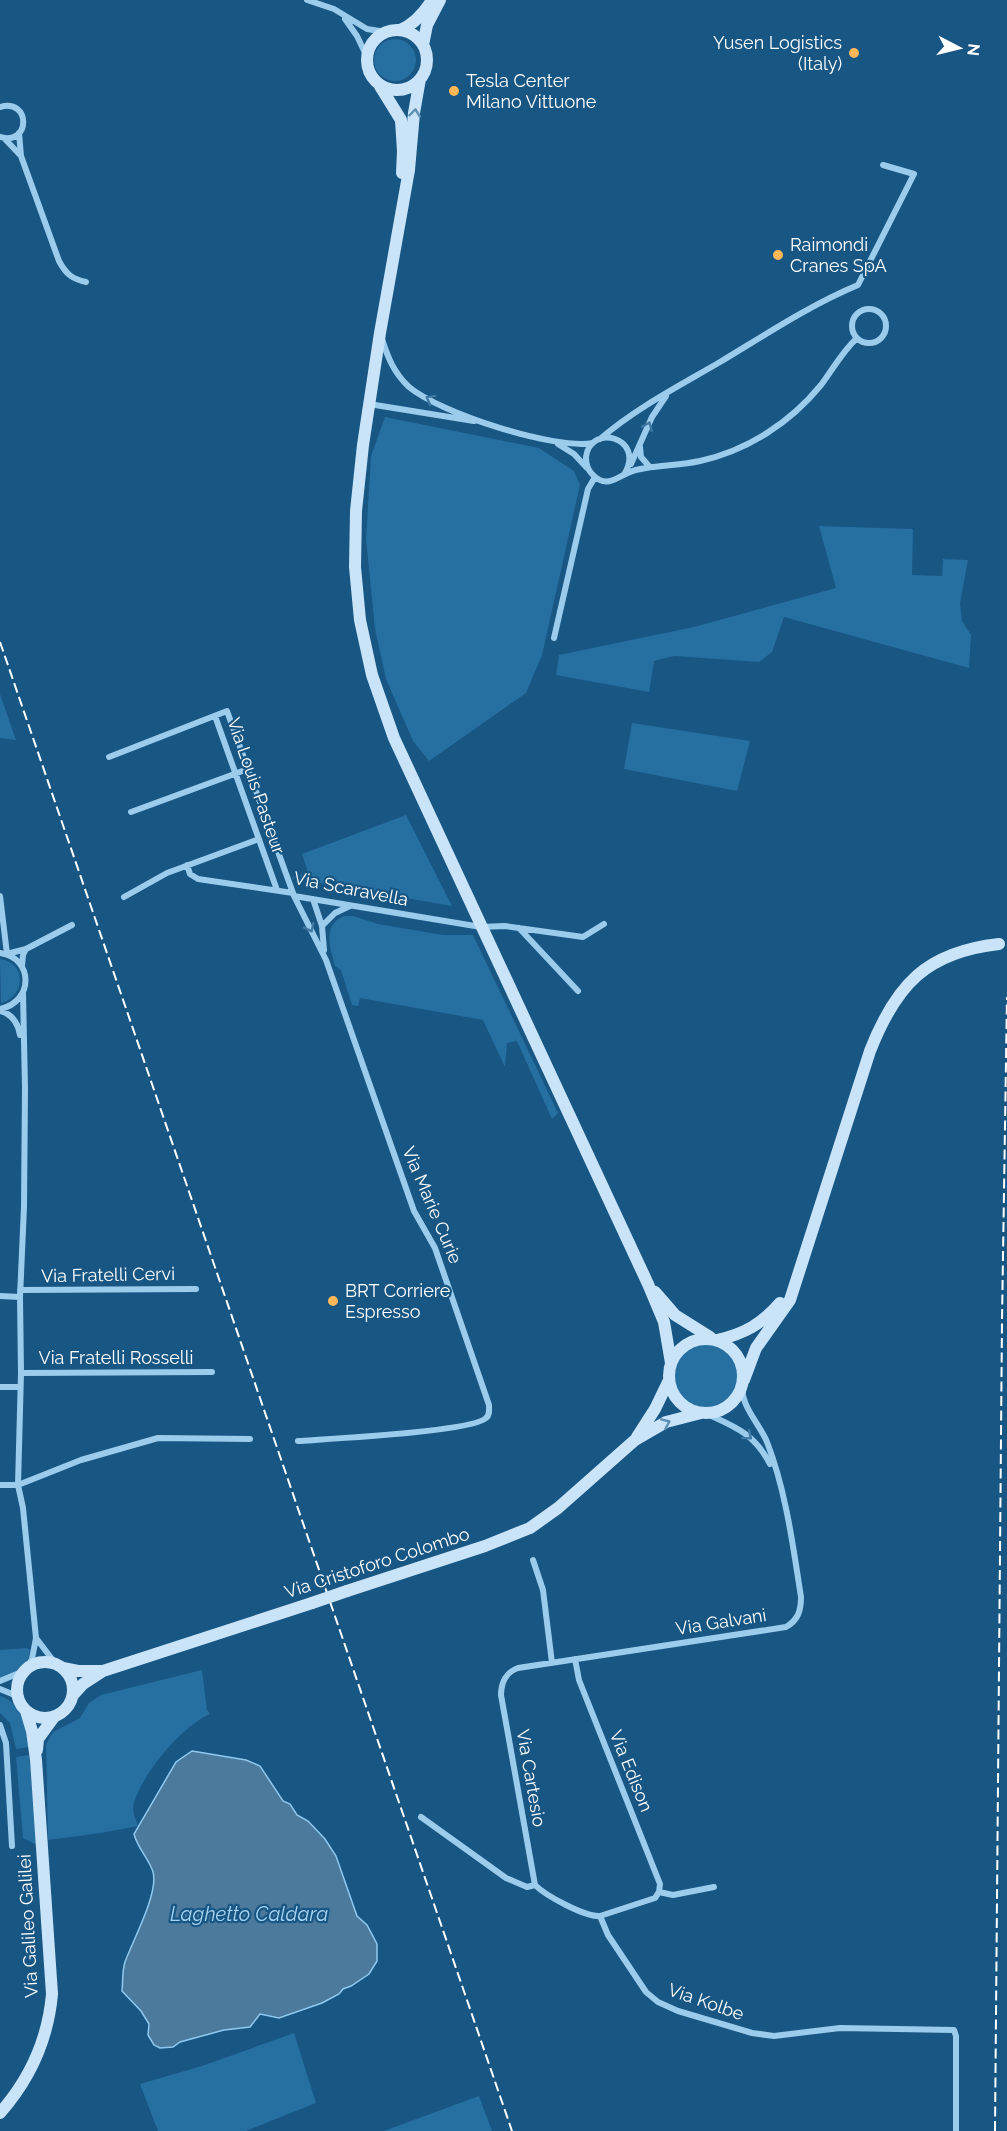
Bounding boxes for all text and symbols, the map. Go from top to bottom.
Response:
north arrow [929,18,989,78]
place label: Yusen Logistics (Italy) [713,32,842,74]
text: N [963,43,984,57]
marker: Yusen Logistics (Italy) [847,46,861,60]
place label: Tesla Center Milano Vittuone [466,70,597,112]
marker: Tesla Center Milano Vittuone [447,84,461,98]
one-way arrow [408,108,421,118]
place label: Raimondi Cranes SpA [790,234,887,276]
marker: Raimondi Cranes SpA [771,248,785,262]
one-way arrow [426,395,436,406]
one-way arrow [641,421,653,432]
street label: Via Louis Pasteur [223,715,290,857]
street label: Via Scaravella [292,867,410,910]
one-way arrow [302,921,314,932]
street label: Via Marie Curie [398,1143,467,1267]
street label: Via Fratelli Cervi [41,1263,175,1286]
place label: BRT Corriere Espresso [345,1280,451,1322]
marker: BRT Corriere Espresso [326,1294,340,1308]
street label: Via Fratelli Rosselli [38,1347,194,1368]
one-way arrow [660,1418,671,1430]
one-way arrow [741,1429,752,1440]
street label: Via Cristoforo Colombo [282,1523,472,1602]
street label: Via Galvani [674,1604,768,1639]
street label: Via Cartesio [513,1727,550,1829]
street label: Via Edison [606,1727,657,1815]
street label: Via Galileo Galilei [13,1854,42,1998]
water label: Laghetto Caldara [170,1902,328,1926]
street label: Via Kolbe [665,1979,747,2024]

